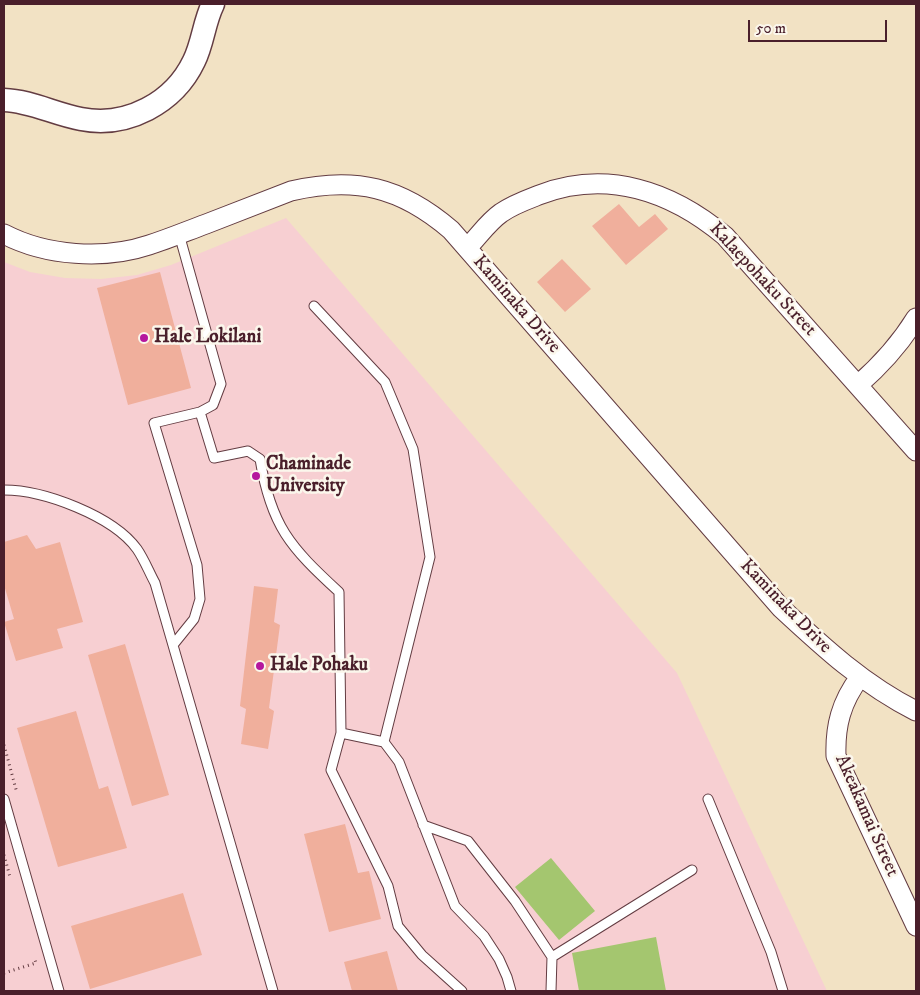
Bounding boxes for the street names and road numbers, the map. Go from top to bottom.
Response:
street label: Kalaepohaku Street [703,218,821,342]
street label: Kaminaka Drive [467,251,565,359]
street label: Kaminaka Drive [734,555,836,659]
street label: Akeakamai Street [829,752,903,880]

